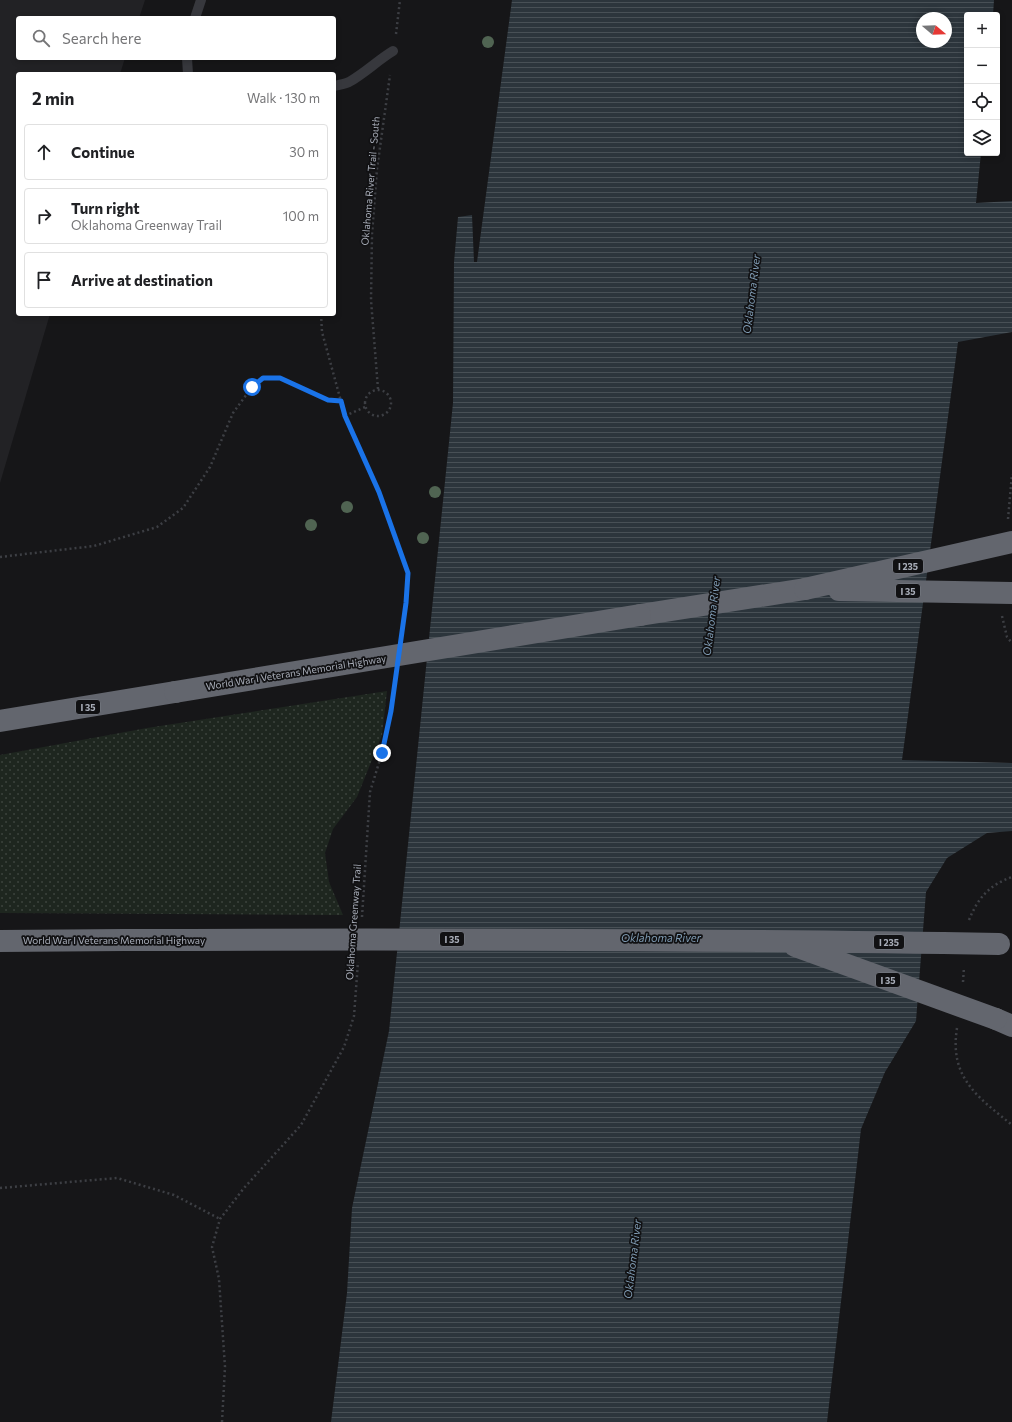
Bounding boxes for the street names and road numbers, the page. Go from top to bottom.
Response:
street label: Oklahoma River Trail - South [358,116,382,246]
road number: I 235 [893,559,923,573]
road number: I 35 [896,584,920,598]
street label: World War I Veterans Memorial Highway [205,652,387,692]
road number: I 35 [76,700,100,714]
street label: Oklahoma Greenway Trail [343,864,363,980]
road number: I 35 [440,932,464,946]
street label: World War I Veterans Memorial Highway [23,934,205,946]
road number: I 235 [874,935,904,949]
road number: I 35 [876,973,900,987]

